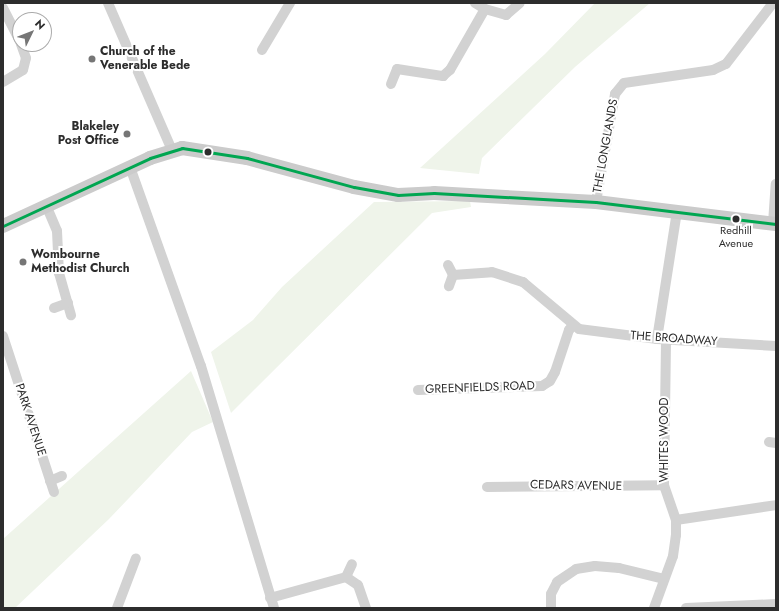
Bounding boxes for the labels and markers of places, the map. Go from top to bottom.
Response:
place label: Church of the Venerable Bede [100,45,190,73]
marker: Church of the Venerable Bede [87,54,97,64]
place label: Blakeley Post Office [58,120,119,148]
marker: Blakeley Post Office [122,129,132,139]
unlabelled marker [203,147,213,157]
marker: Redhill Avenue [731,214,741,224]
place label: Redhill Avenue [719,224,753,250]
place label: Wombourne Methodist Church [31,248,130,276]
marker: Wombourne Methodist Church [18,257,28,267]

